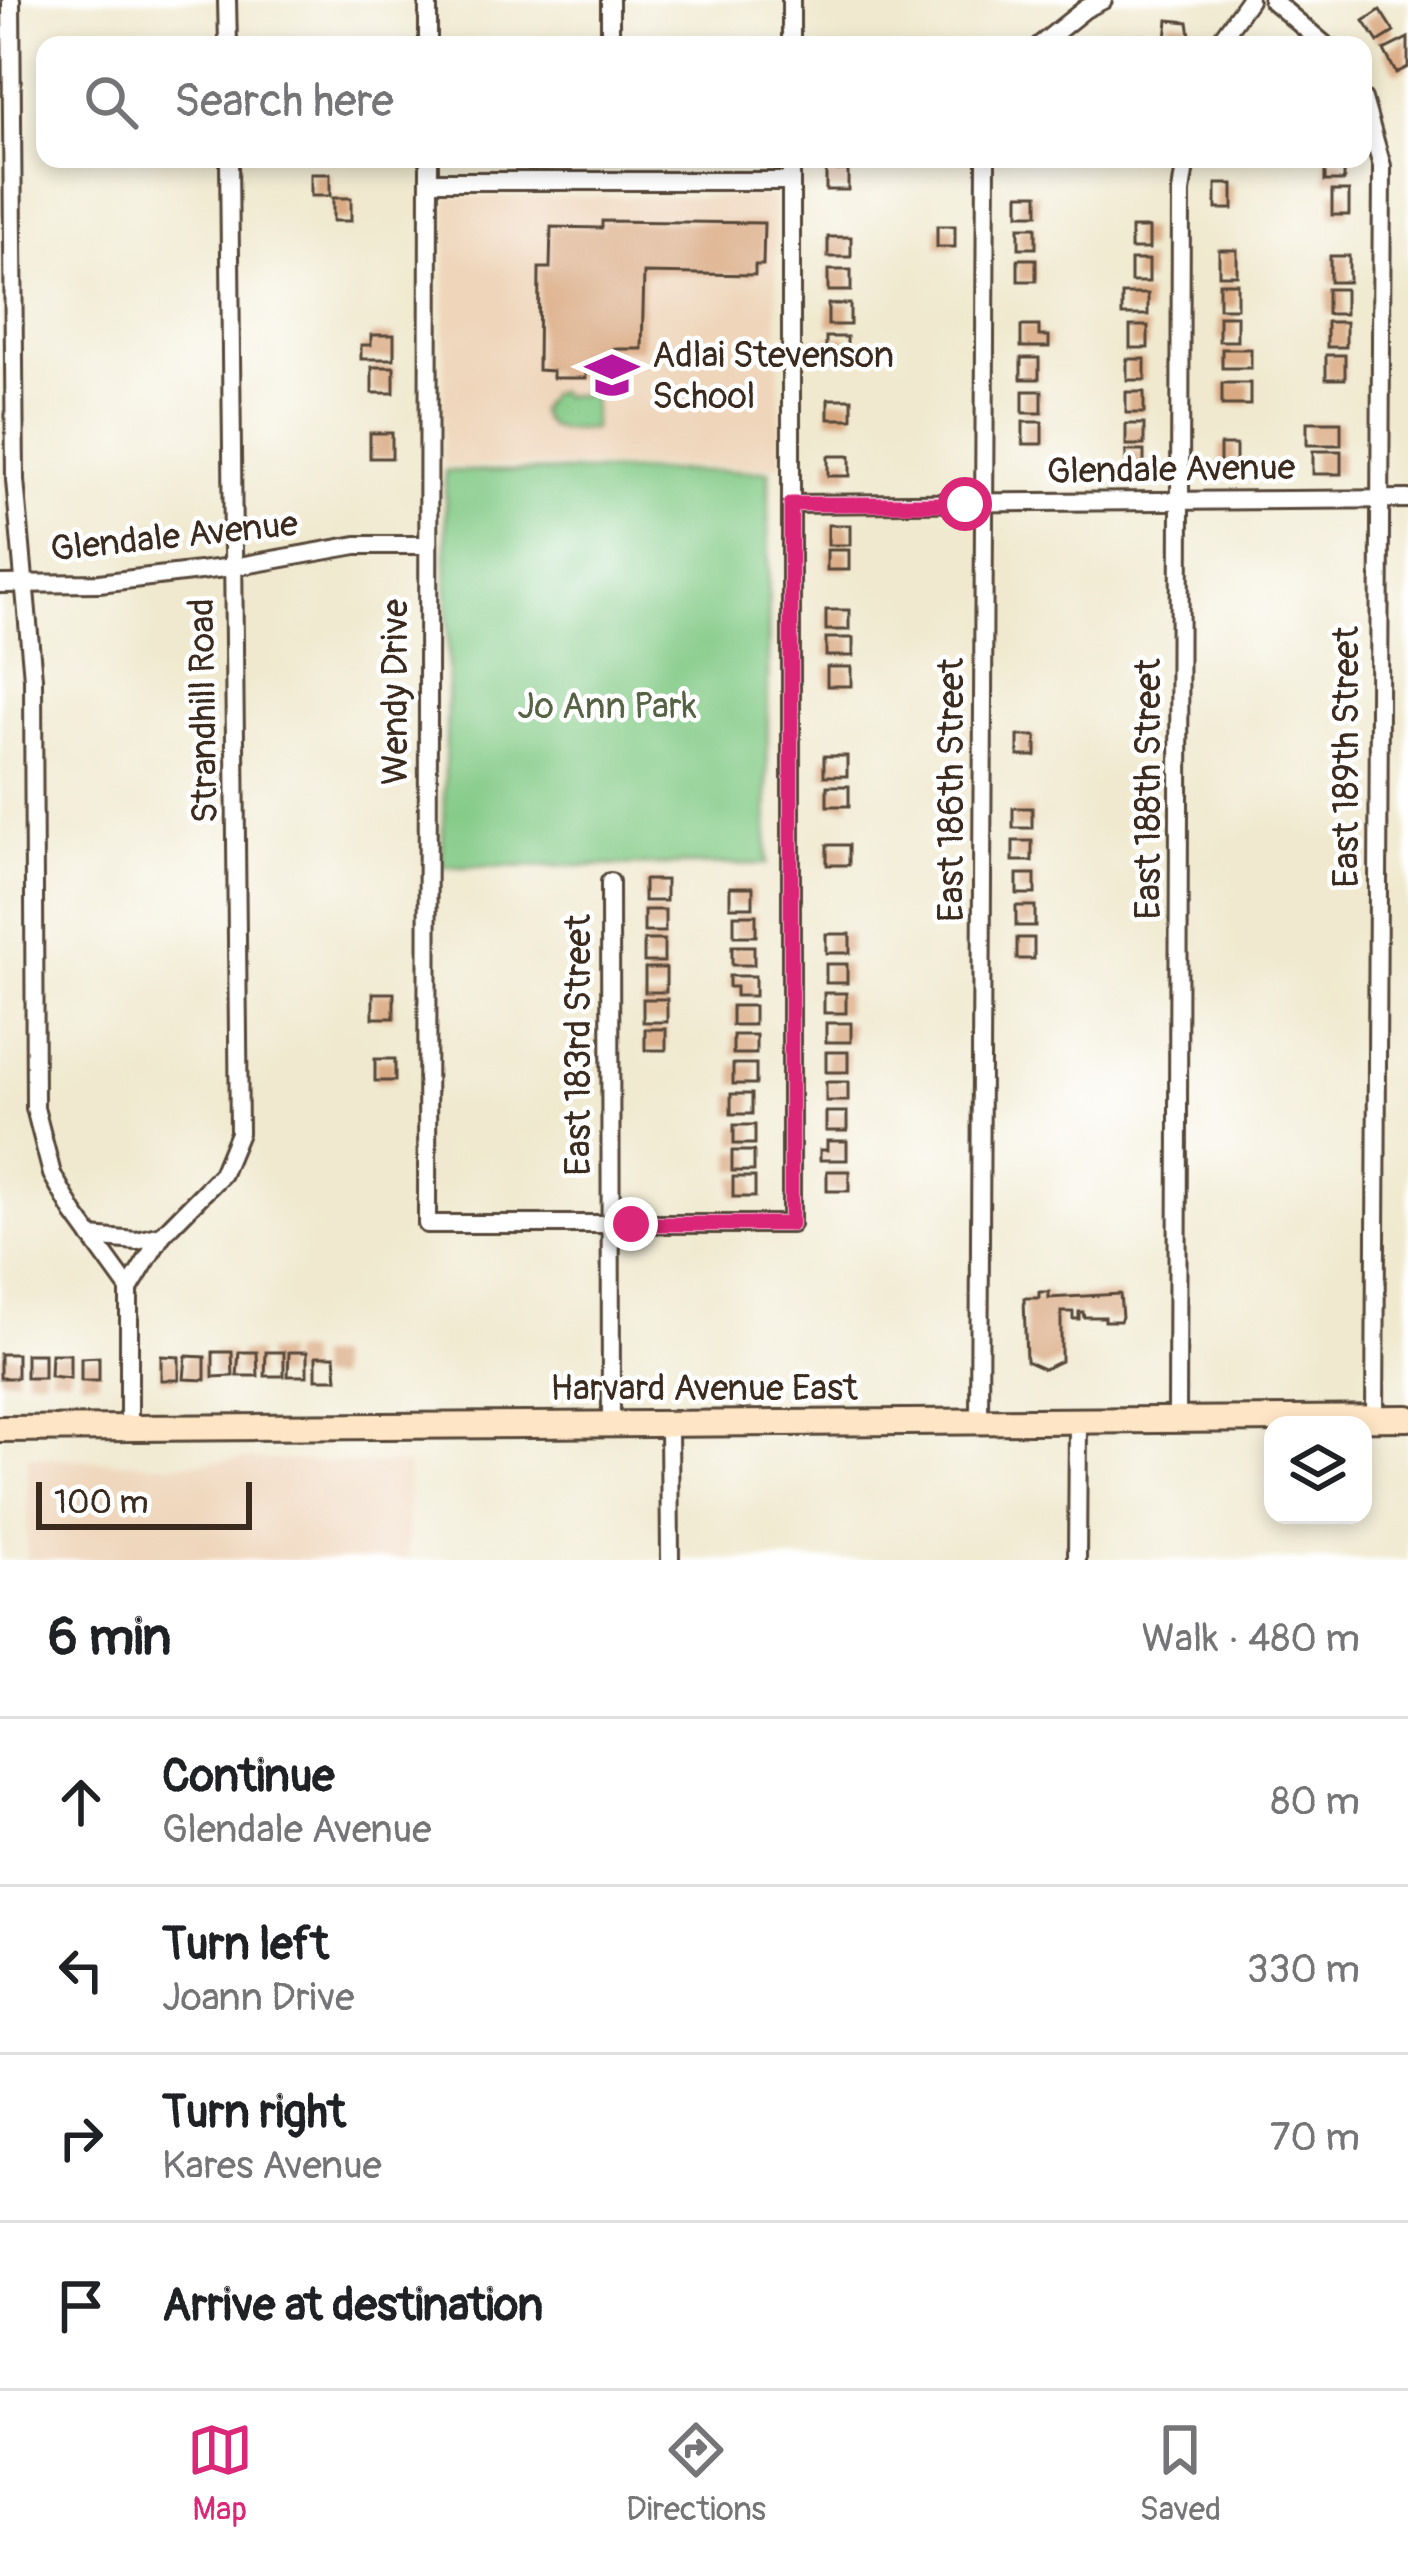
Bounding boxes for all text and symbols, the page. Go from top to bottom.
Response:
search box [36,36,1372,168]
icon: search [78,69,144,135]
text: Search here [174,74,394,130]
place label: Adlai Stevenson School [652,333,894,419]
school or university icon: Adlai Stevenson School [583,346,641,404]
street label: Glendale Avenue [1046,445,1296,494]
route start [938,477,992,531]
street label: Glendale Avenue [48,501,300,572]
street label: Strandhill Road [179,598,228,824]
street label: Wendy Drive [373,599,418,785]
street label: East 189th Street [1324,626,1369,888]
street label: East 186th Street [929,658,974,922]
street label: East 188th Street [1126,658,1171,920]
park label: Jo Ann Park [517,684,697,729]
street label: East 183rd Street [556,914,601,1176]
route end [604,1197,658,1251]
street label: Harvard Avenue East [550,1366,858,1411]
map controls [1264,1416,1372,1524]
button: layers [1264,1416,1372,1524]
scale bar [36,1476,252,1529]
text: 100 m [54,1482,148,1523]
text: 6 min [48,1606,171,1670]
text: Walk · 480 m [1141,1614,1360,1663]
text: Continue [162,1749,335,1805]
icon: ahead [48,1769,114,1835]
text: 80 m [1271,1777,1360,1826]
text: Glendale Avenue [162,1805,431,1854]
text: Turn left [162,1917,329,1973]
icon: left [48,1937,114,2003]
text: 330 m [1247,1945,1360,1994]
text: Joann Drive [162,1973,354,2022]
text: Turn right [162,2085,346,2141]
icon: right [48,2105,114,2171]
text: 70 m [1270,2113,1360,2162]
text: Kares Avenue [162,2141,382,2190]
icon: arrive [48,2273,114,2339]
text: Arrive at destination [162,2278,543,2334]
tab: Map [187,2417,253,2530]
tab: Directions [626,2417,766,2530]
tab: Saved [1139,2417,1221,2530]

